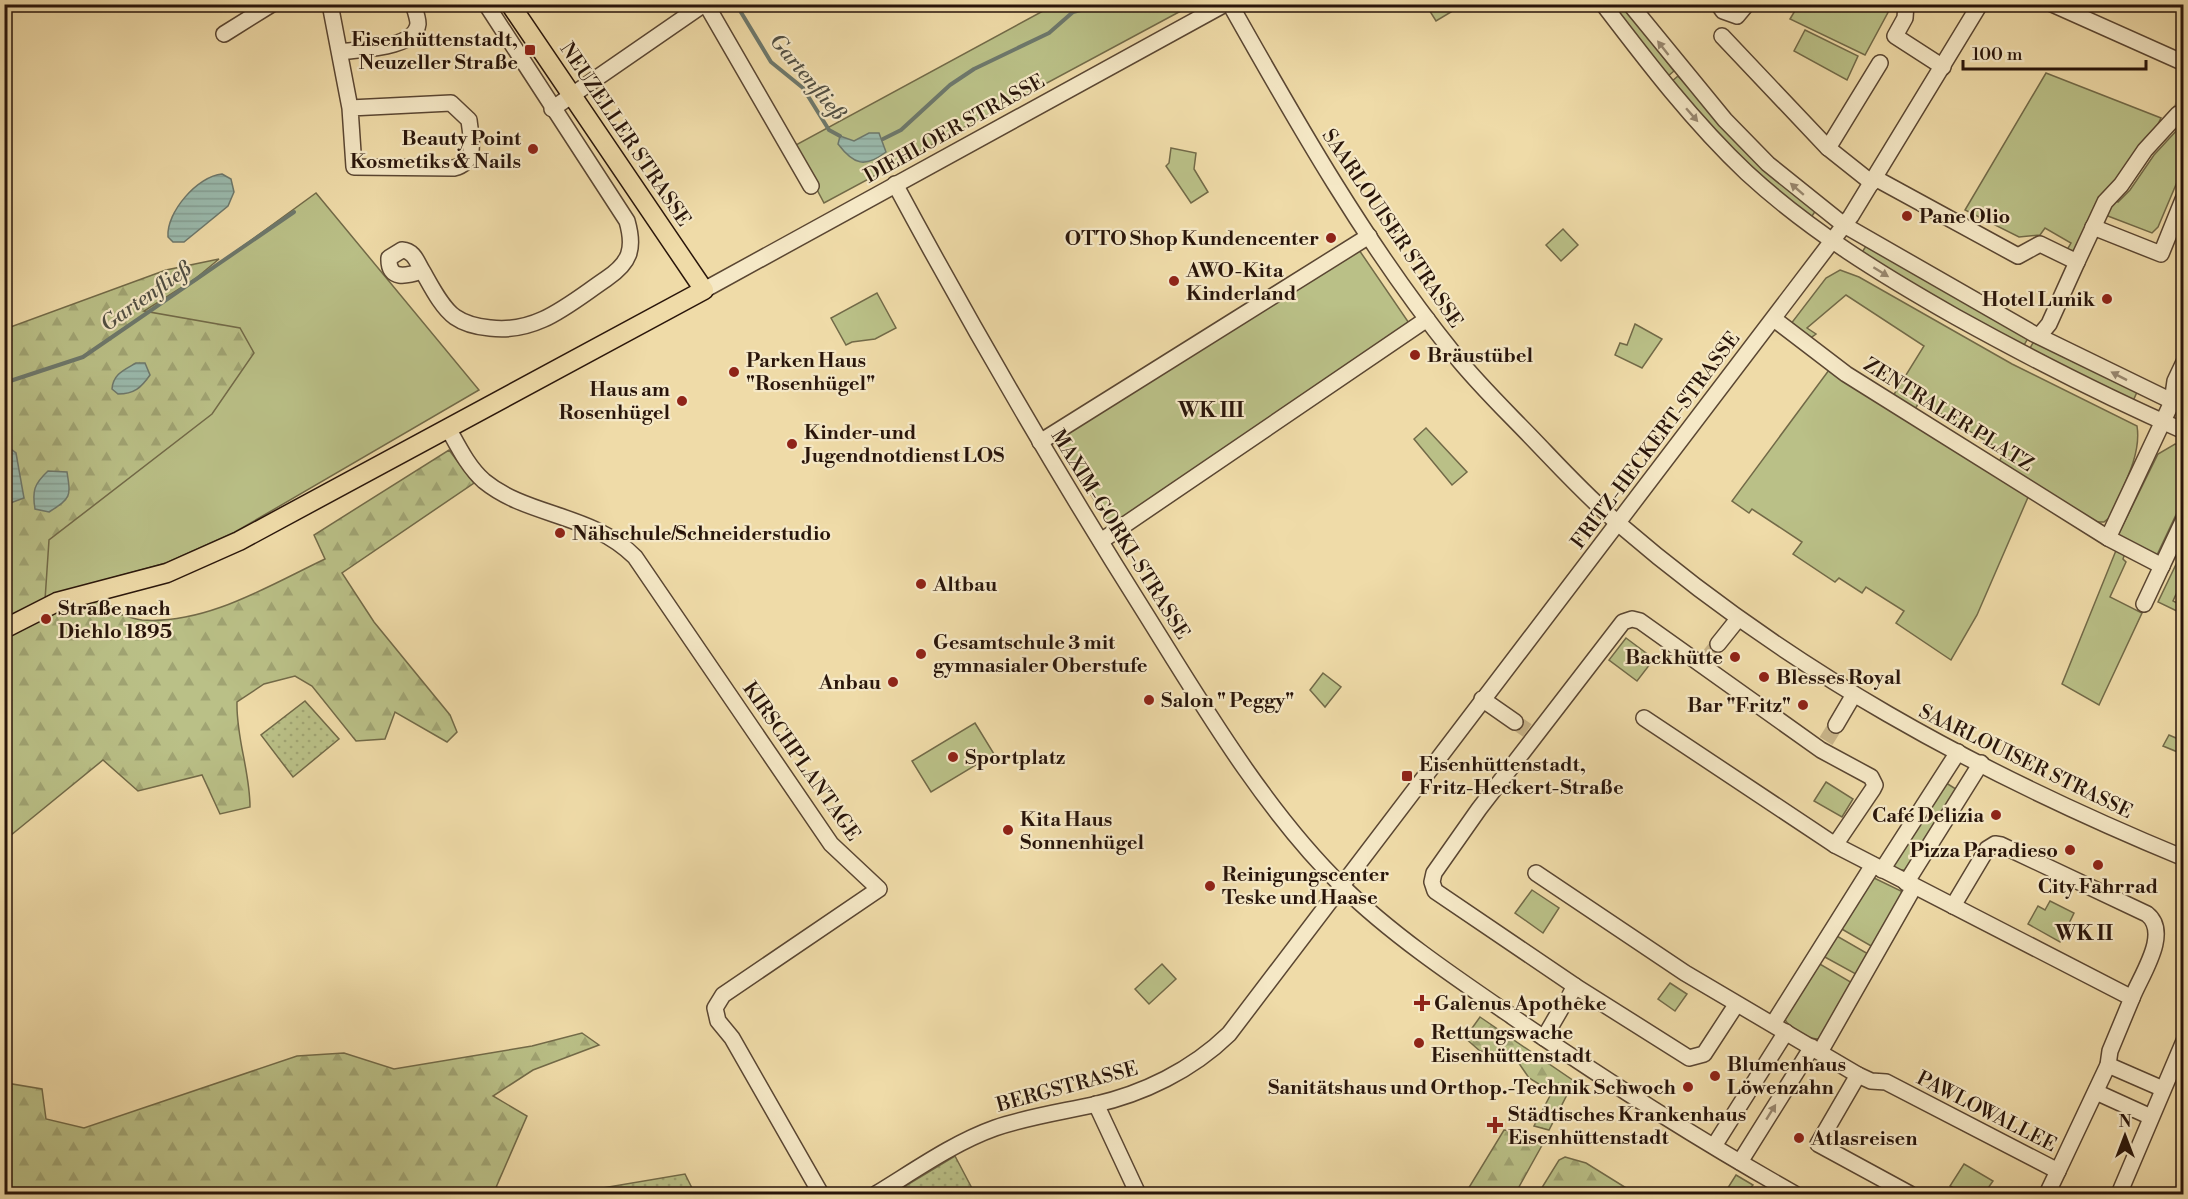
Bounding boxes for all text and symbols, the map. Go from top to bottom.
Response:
place label: Eisenhüttenstadt, Neuzeller Straße [351,28,518,76]
water label: Gartenfließ [763,29,851,127]
scale bar [1963,33,2146,71]
street label: NEUZELLER STRASSE [554,38,696,232]
one-way arrow [1658,40,1670,55]
marker: Eisenhüttenstadt, Neuzeller Straße [523,43,537,57]
text: 100 m [1972,43,2023,66]
street label: DIEHLOER STRASSE [860,69,1050,189]
one-way arrow [1685,107,1698,122]
street label: SAARLOUISER STRASSE [1316,125,1468,333]
place label: Beauty Point Kosmetiks & Nails [350,127,522,175]
marker: Beauty Point Kosmetiks & Nails [526,142,540,156]
one-way arrow [1790,183,1805,196]
place label: Pane Olio [1919,205,2010,230]
marker: Pane Olio [1900,209,1914,223]
place label: OTTO Shop Kundencenter [1065,227,1319,252]
marker: OTTO Shop Kundencenter [1324,231,1338,245]
water label: Gartenfließ [96,256,198,338]
place label: AWO-Kita Kinderland [1185,259,1297,307]
one-way arrow [1873,267,1889,278]
marker: AWO-Kita Kinderland [1167,274,1181,288]
place label: Hotel Lunik [1982,288,2096,313]
marker: Hotel Lunik [2100,292,2114,306]
street label: FRITZ-HECKERT-STRASSE [1566,327,1746,555]
place label: Bräustübel [1427,344,1534,369]
marker: Bräustübel [1408,348,1422,362]
place label: Parken Haus "Rosenhügel" [746,349,875,397]
street label: ZENTRALER PLATZ [1858,353,2038,478]
marker: Parken Haus "Rosenhügel" [727,365,741,379]
one-way arrow [2111,372,2128,381]
place label: Haus am Rosenhügel [559,378,670,426]
marker: Haus am Rosenhügel [675,394,689,408]
district label: WK III [1177,398,1244,424]
place label: Kinder-und Jugendnotdienst LOS [801,421,1004,469]
street label: MAXIM-GORKI-STRASSE [1045,425,1195,644]
marker: Kinder-und Jugendnotdienst LOS [785,437,799,451]
place label: Nähschule/Schneiderstudio [572,522,831,547]
marker: Nähschule/Schneiderstudio [553,526,567,540]
place label: Altbau [932,573,998,598]
marker: Altbau [914,577,928,591]
place label: Straße nach Diehlo 1895 [58,597,172,645]
marker: Straße nach Diehlo 1895 [39,612,53,626]
place label: Gesamtschule 3 mit gymnasialer Oberstufe [933,631,1148,679]
place label: Backhütte [1625,646,1723,671]
marker: Gesamtschule 3 mit gymnasialer Oberstufe [914,647,928,661]
marker: Backhütte [1728,650,1742,664]
place label: Blesses Royal [1776,666,1902,691]
marker: Blesses Royal [1757,670,1771,684]
place label: Anbau [818,671,882,696]
marker: Anbau [886,675,900,689]
street label: KIRSCHPLANTAGE [736,677,865,846]
place label: Salon " Peggy" [1161,689,1294,714]
marker: Salon " Peggy" [1142,693,1156,707]
place label: Bar "Fritz" [1687,694,1791,719]
marker: Bar "Fritz" [1796,698,1810,712]
street label: SAARLOUISER STRASSE [1914,700,2136,825]
place label: Sportplatz [965,746,1065,771]
marker: Sportplatz [946,750,960,764]
place label: Eisenhüttenstadt, Fritz-Heckert-Straße [1419,753,1624,801]
marker: Eisenhüttenstadt, Fritz-Heckert-Straße [1400,769,1414,783]
place label: Café Delizia [1872,804,1984,829]
place label: Kita Haus Sonnenhügel [1020,808,1144,856]
marker: Café Delizia [1989,808,2003,822]
marker: Kita Haus Sonnenhügel [1001,823,1015,837]
place label: Pizza Paradieso [1910,839,2058,864]
marker: Pizza Paradieso [2063,843,2077,857]
marker: City Fahrrad [2091,858,2105,872]
place label: Reinigungscenter Teske und Haase [1222,863,1389,911]
place label: City Fahrrad [2038,875,2159,900]
marker: Reinigungscenter Teske und Haase [1203,879,1217,893]
district label: WK II [2054,921,2113,947]
place label: Galenus Apotheke [1434,992,1607,1017]
marker: Galenus Apotheke [1415,996,1429,1010]
place label: Rettungswache Eisenhüttenstadt [1431,1021,1593,1069]
marker: Rettungswache Eisenhüttenstadt [1412,1036,1426,1050]
place label: Blumenhaus Löwenzahn [1727,1053,1846,1101]
street label: BERGSTRASSE [993,1057,1141,1119]
street label: PAWLOWALLEE [1912,1066,2060,1158]
marker: Blumenhaus Löwenzahn [1708,1069,1722,1083]
place label: Sanitätshaus und Orthop.-Technik Schwoch [1268,1076,1677,1101]
marker: Sanitätshaus und Orthop.-Technik Schwoch [1681,1080,1695,1094]
place label: Städtisches Krankenhaus Eisenhüttenstadt [1508,1103,1746,1151]
one-way arrow [1765,1104,1776,1120]
north arrow [2095,1106,2155,1166]
text: N [2119,1112,2132,1132]
marker: Städtisches Krankenhaus Eisenhüttenstadt [1486,1116,1504,1134]
place label: Atlasreisen [1810,1127,1918,1152]
marker: Atlasreisen [1792,1131,1806,1145]

